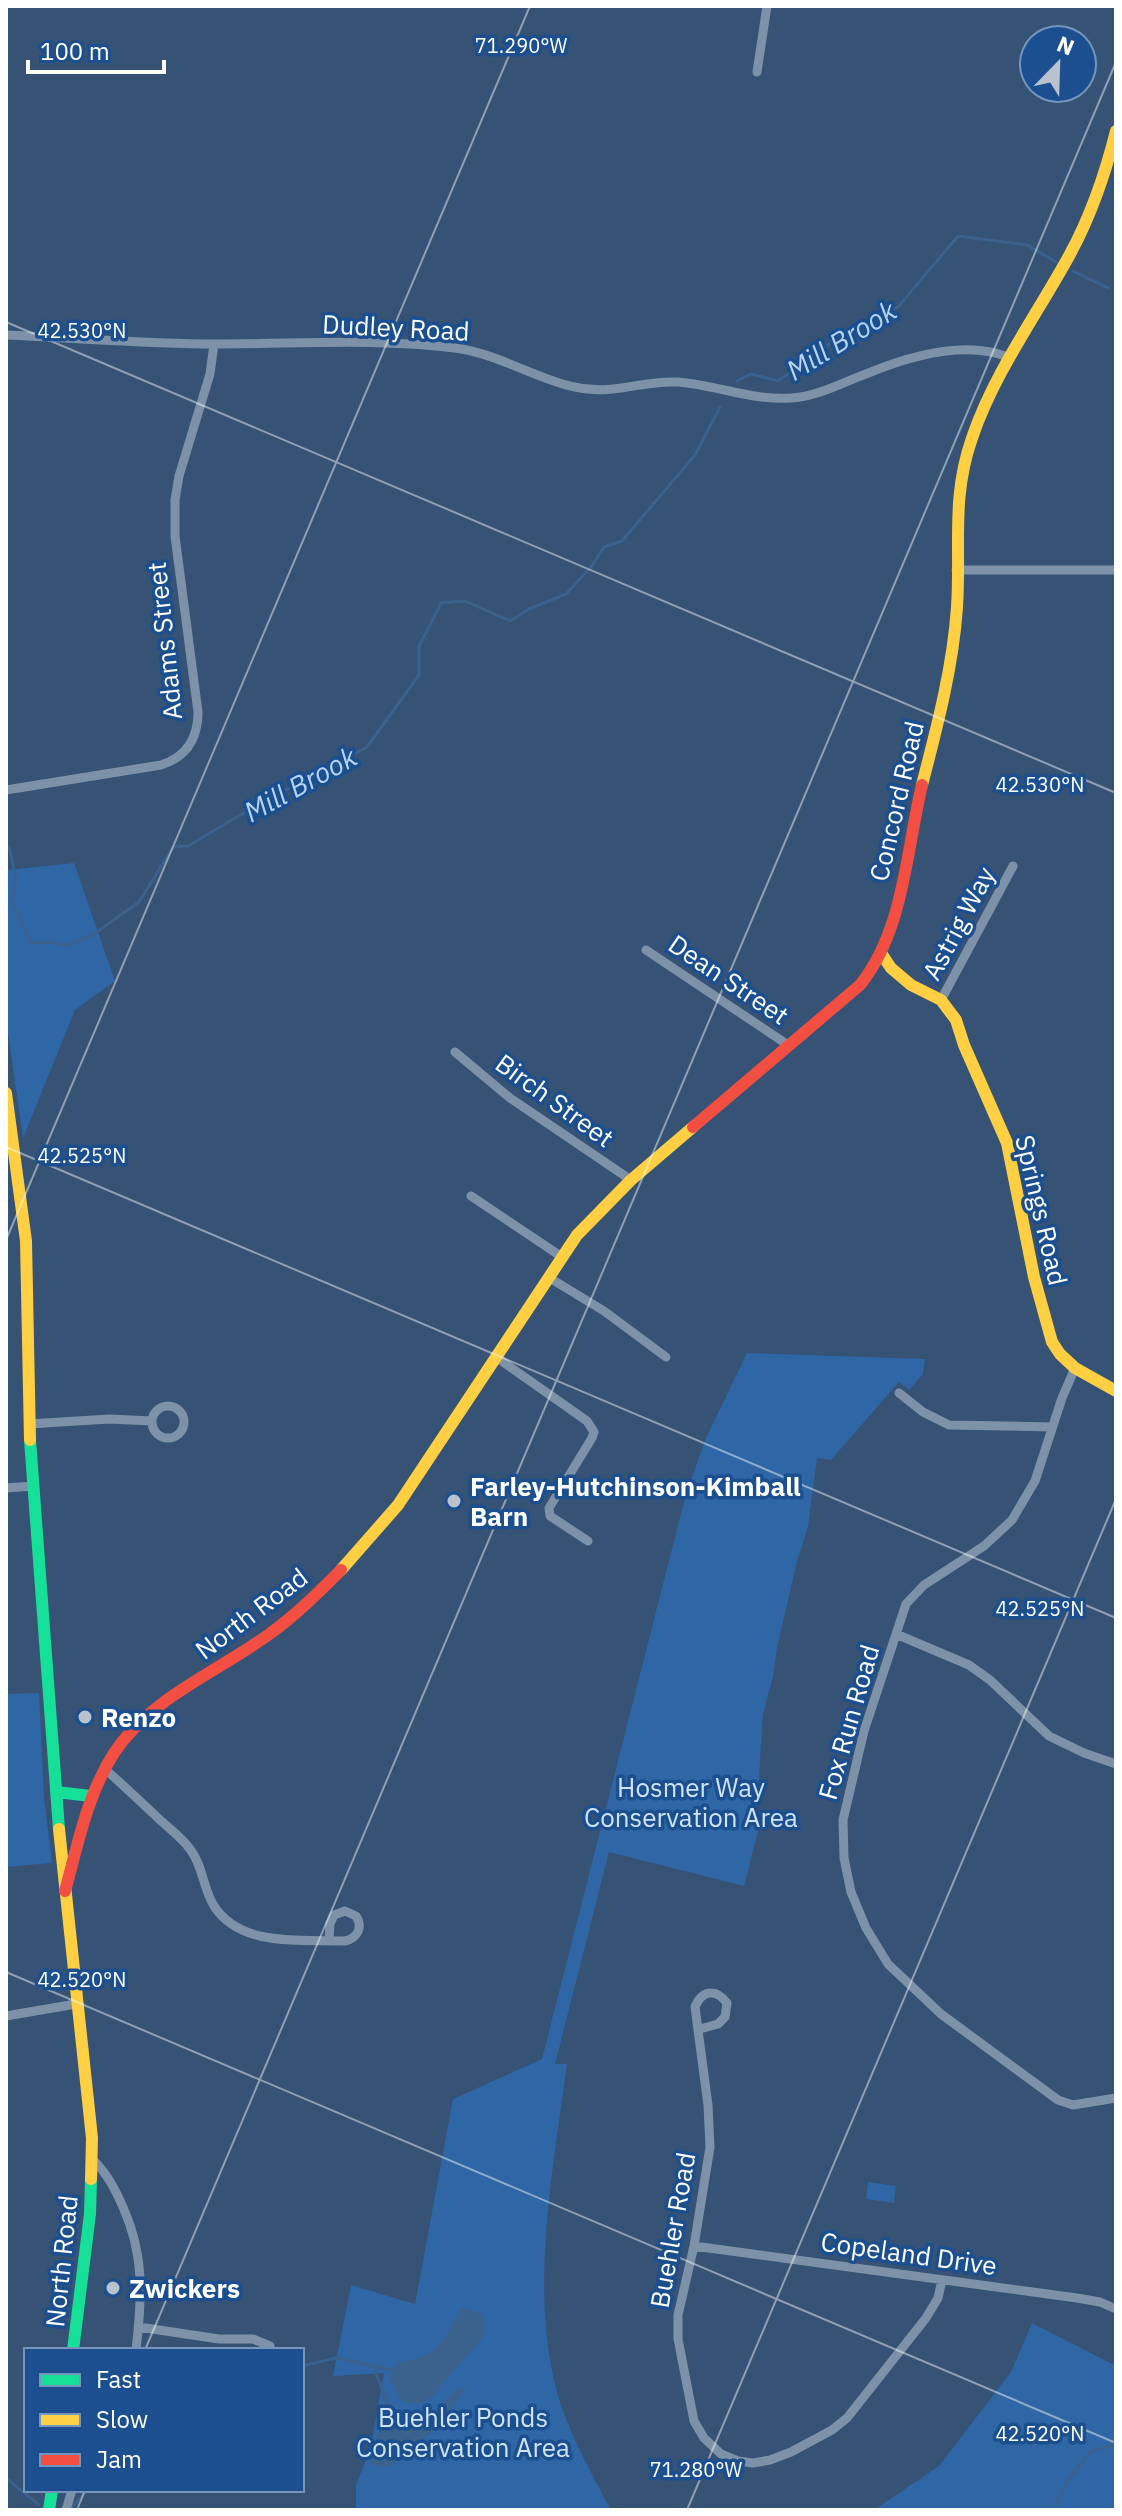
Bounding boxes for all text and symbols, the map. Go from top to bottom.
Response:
scale bar [28,24,164,74]
north arrow [1018,24,1098,104]
text: N [1053,29,1079,62]
text: 71.290°W [475,32,567,59]
text: 100 m [40,35,110,67]
water label: Mill Brook [779,291,904,388]
street label: Dudley Road [322,306,470,348]
text: 42.530°N [38,317,126,344]
street label: Adams Street [139,560,189,722]
street label: Concord Road [861,718,931,884]
water label: Mill Brook [237,738,363,830]
text: 42.530°N [996,771,1084,798]
street label: Astrig Way [914,860,1002,986]
street label: Dean Street [662,926,796,1032]
street label: Birch Street [489,1046,621,1154]
street label: Springs Road [1008,1131,1076,1289]
text: 42.525°N [38,1142,126,1169]
place label: Farley-Hutchinson-Kimball Barn [470,1469,801,1533]
marker: Farley-Hutchinson-Kimball Barn [445,1492,463,1510]
street label: North Road [188,1560,314,1666]
text: 42.525°N [996,1595,1084,1622]
street label: Fox Run Road [810,1641,886,1803]
place label: Renzo [101,1700,176,1734]
marker: Renzo [76,1708,94,1726]
park label: Hosmer Way Conservation Area [584,1770,798,1834]
text: 42.520°N [38,1966,126,1993]
street label: Buehler Road [642,2149,702,2311]
street label: North Road [37,2193,85,2329]
street label: Copeland Drive [819,2224,999,2282]
place label: Zwickers [129,2271,240,2305]
marker: Zwickers [104,2279,122,2297]
legend [24,2348,304,2492]
text: Fast [96,2363,141,2395]
park label: Buehler Ponds Conservation Area [356,2400,570,2464]
text: Slow [96,2403,148,2435]
text: 42.520°N [996,2420,1084,2447]
text: Jam [96,2443,142,2475]
text: 71.280°W [650,2456,742,2483]

